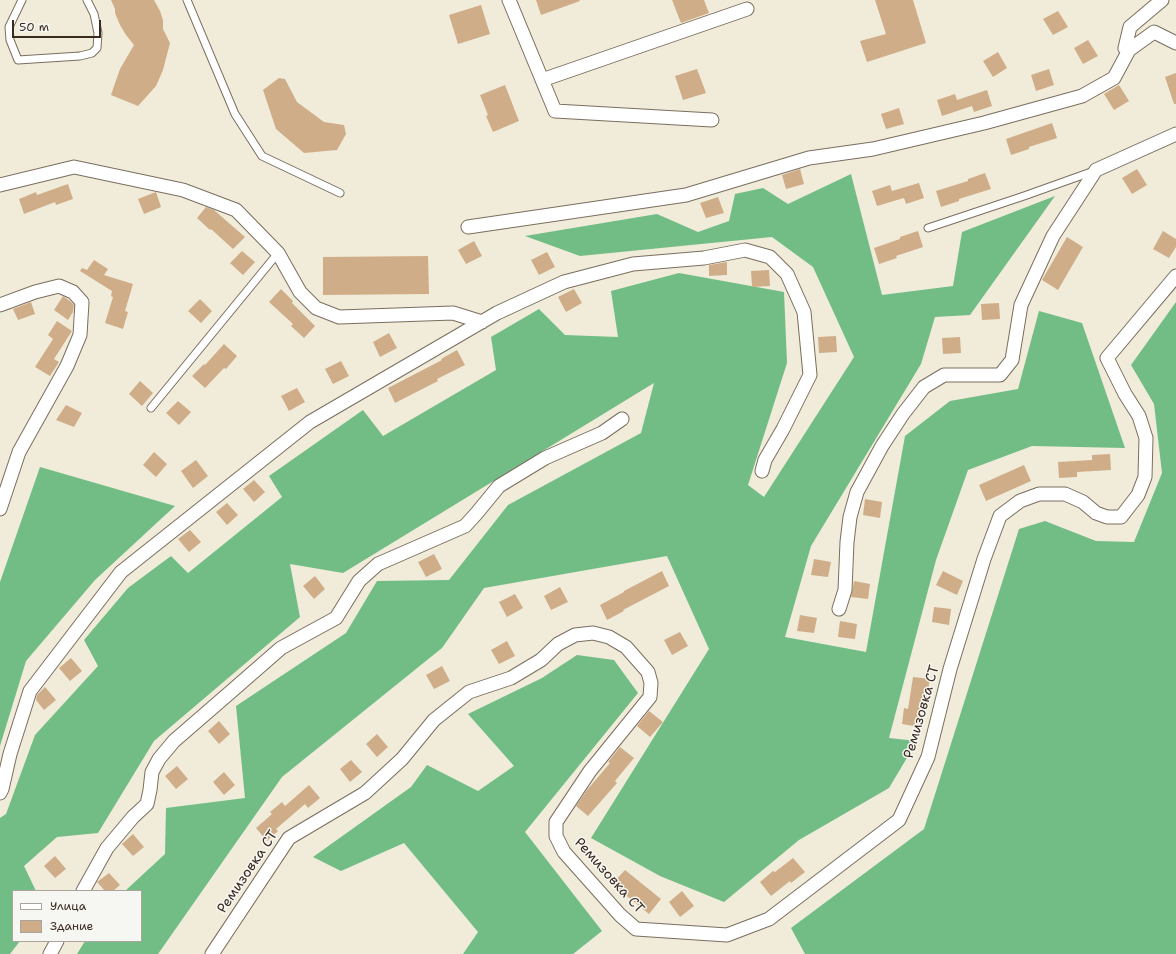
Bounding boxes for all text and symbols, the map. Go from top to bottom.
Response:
scale bar [14,12,103,38]
text: 50 m [19,19,49,35]
street label: Ремизовка СТ [901,663,943,761]
street label: Ремизовка СТ [214,827,282,917]
street label: Ремизовка СТ [571,835,647,917]
legend [12,890,142,942]
text: Улица [50,898,86,914]
text: Здание [50,918,93,934]

